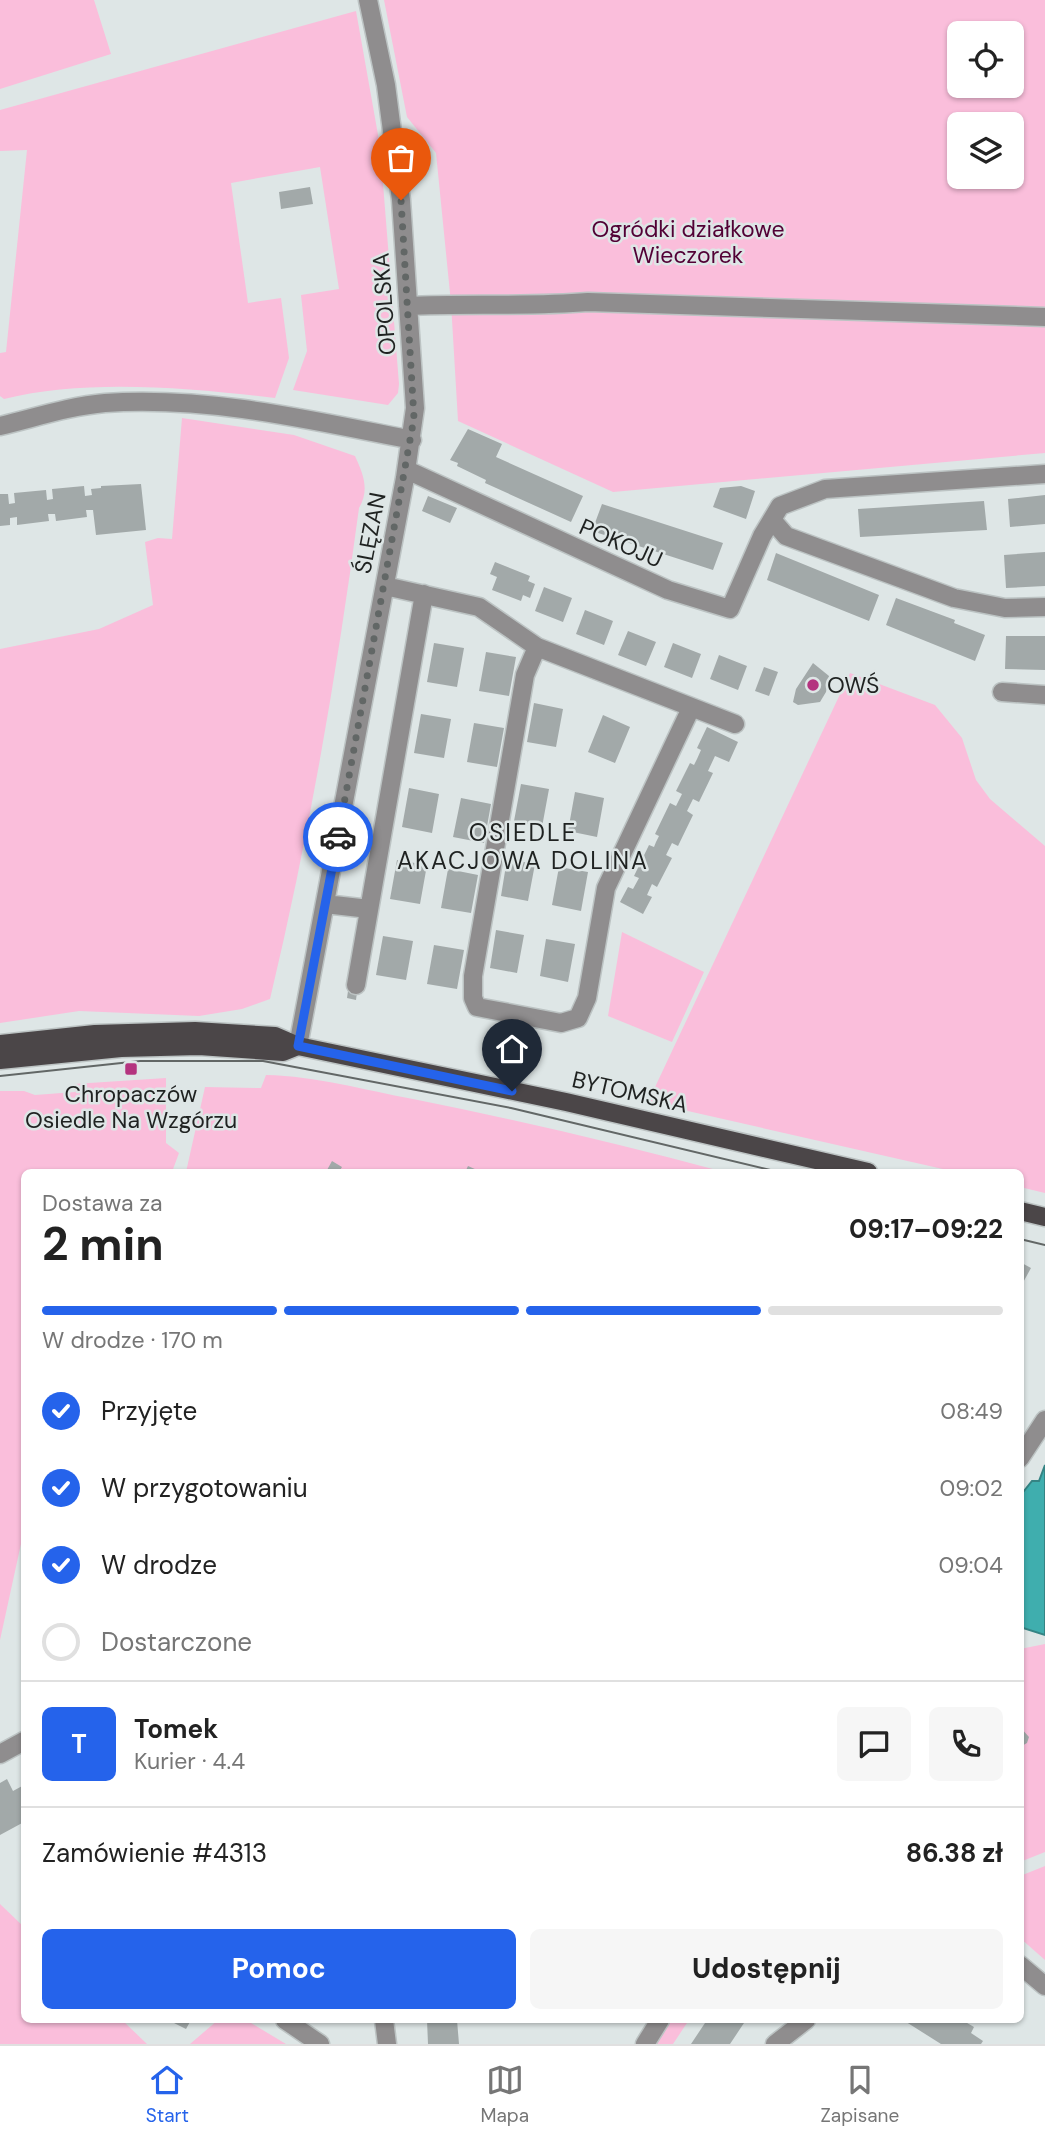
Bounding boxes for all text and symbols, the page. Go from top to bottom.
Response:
map controls [947,21,1024,189]
button: locate [947,21,1024,98]
button: layers [947,112,1024,189]
pin [371,128,431,200]
icon: bag [382,139,420,177]
park label: Ogródki działkowe Wieczorek [592,214,784,270]
street label: OPOLSKA [365,252,403,356]
street label: ŚLĘZAN [347,490,393,576]
street label: POKOJU [575,511,667,575]
place label: OWŚ [827,670,879,700]
marker: OWŚ [805,677,821,693]
courier [303,802,373,872]
district label: OSIEDLE AKACJOWA DOLINA [397,817,649,876]
icon: car [319,818,357,856]
pin [482,1019,542,1091]
icon: home [493,1030,531,1068]
marker: Chropaczów Osiedle Na Wzgórzu [123,1061,139,1077]
street label: BYTOMSKA [569,1064,691,1120]
place label: Chropaczów Osiedle Na Wzgórzu [25,1079,237,1135]
text: Dostawa za [42,1188,163,1218]
text: 09:17–09:22 [849,1212,1003,1246]
text: 2 min [42,1214,164,1274]
text: W drodze · 170 m [42,1325,223,1355]
icon: check [42,1392,80,1430]
text: Przyjęte [101,1394,197,1428]
text: 08:49 [940,1396,1003,1426]
icon: check [42,1469,80,1507]
text: W przygotowaniu [101,1471,308,1505]
text: 09:02 [939,1473,1003,1503]
icon: check [42,1546,80,1584]
text: W drodze [101,1548,217,1582]
text: 09:04 [938,1550,1003,1580]
text: Dostarczone [101,1625,252,1659]
button: chat [837,1707,911,1781]
button: phone [929,1707,1003,1781]
text: Tomek [134,1712,218,1746]
text: T [71,1727,87,1761]
text: Kurier · 4.4 [134,1746,245,1776]
text: Zamówienie #4313 [42,1836,267,1870]
text: 86.38 zł [906,1836,1003,1870]
button: Pomoc [42,1929,516,2009]
button: Udostępnij [530,1929,1003,2009]
tab: Start [146,2061,189,2128]
tab: Mapa [481,2061,529,2128]
tab: Zapisane [821,2061,899,2128]

